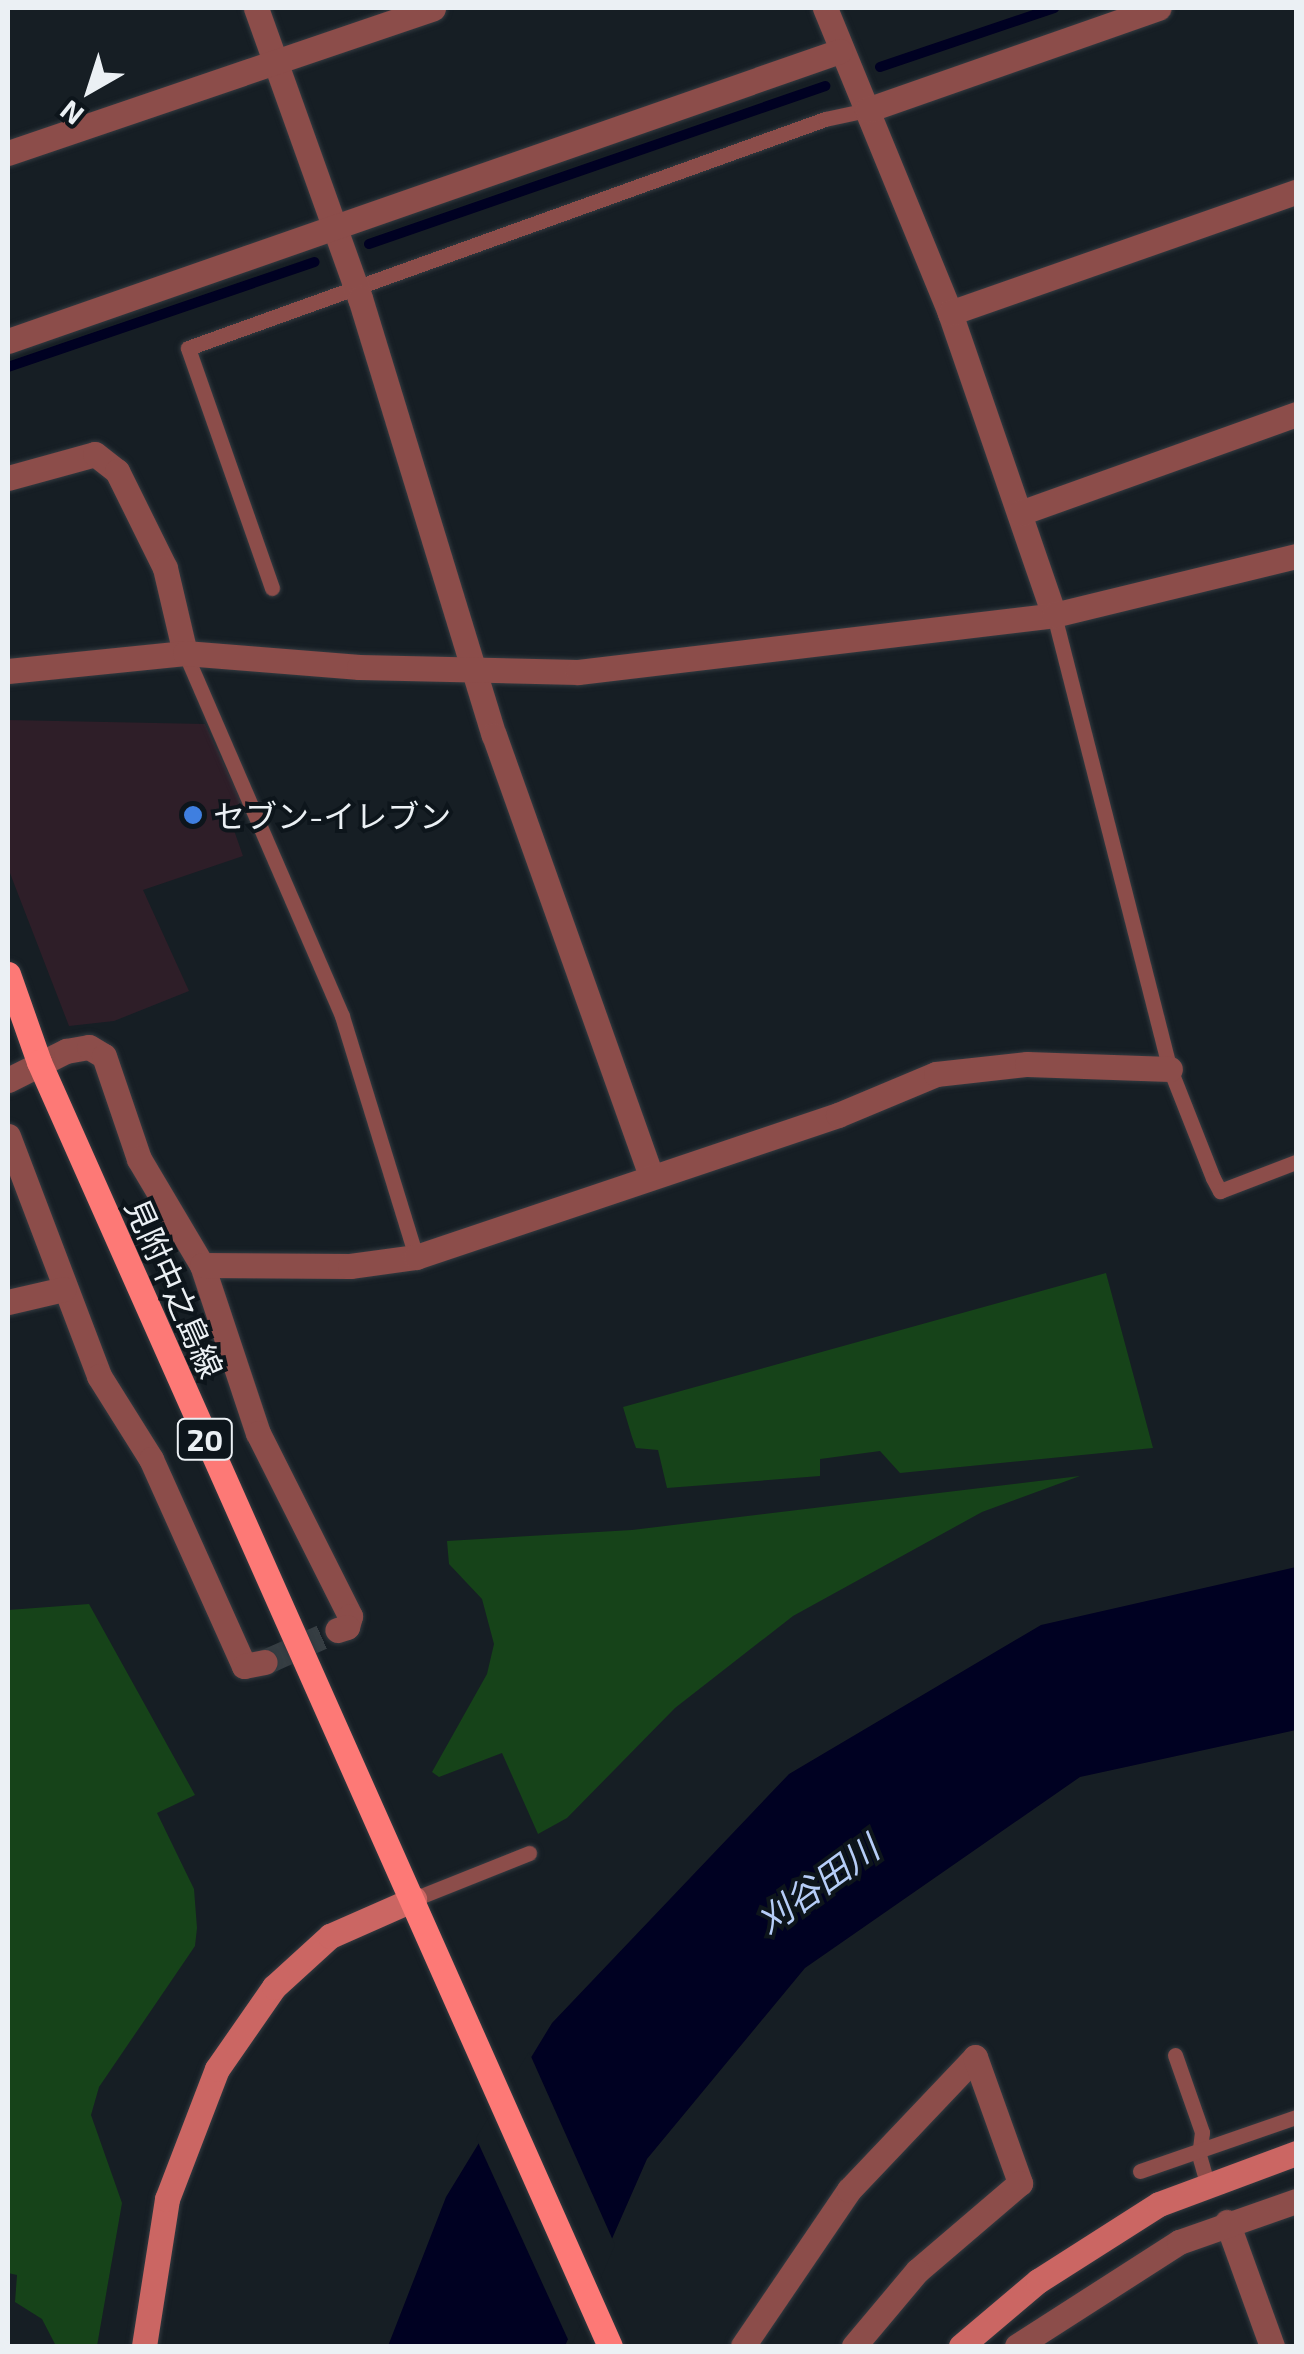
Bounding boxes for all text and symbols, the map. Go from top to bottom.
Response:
north arrow [40,40,140,140]
text: N [53,94,90,133]
place label: セブン-イレブン [213,796,451,834]
marker: セブン-イレブン [182,804,204,826]
street label: 見附中之島線 [118,1192,232,1384]
road number: 20 [175,1414,235,1464]
water label: 刈谷田川 [748,1826,886,1942]

